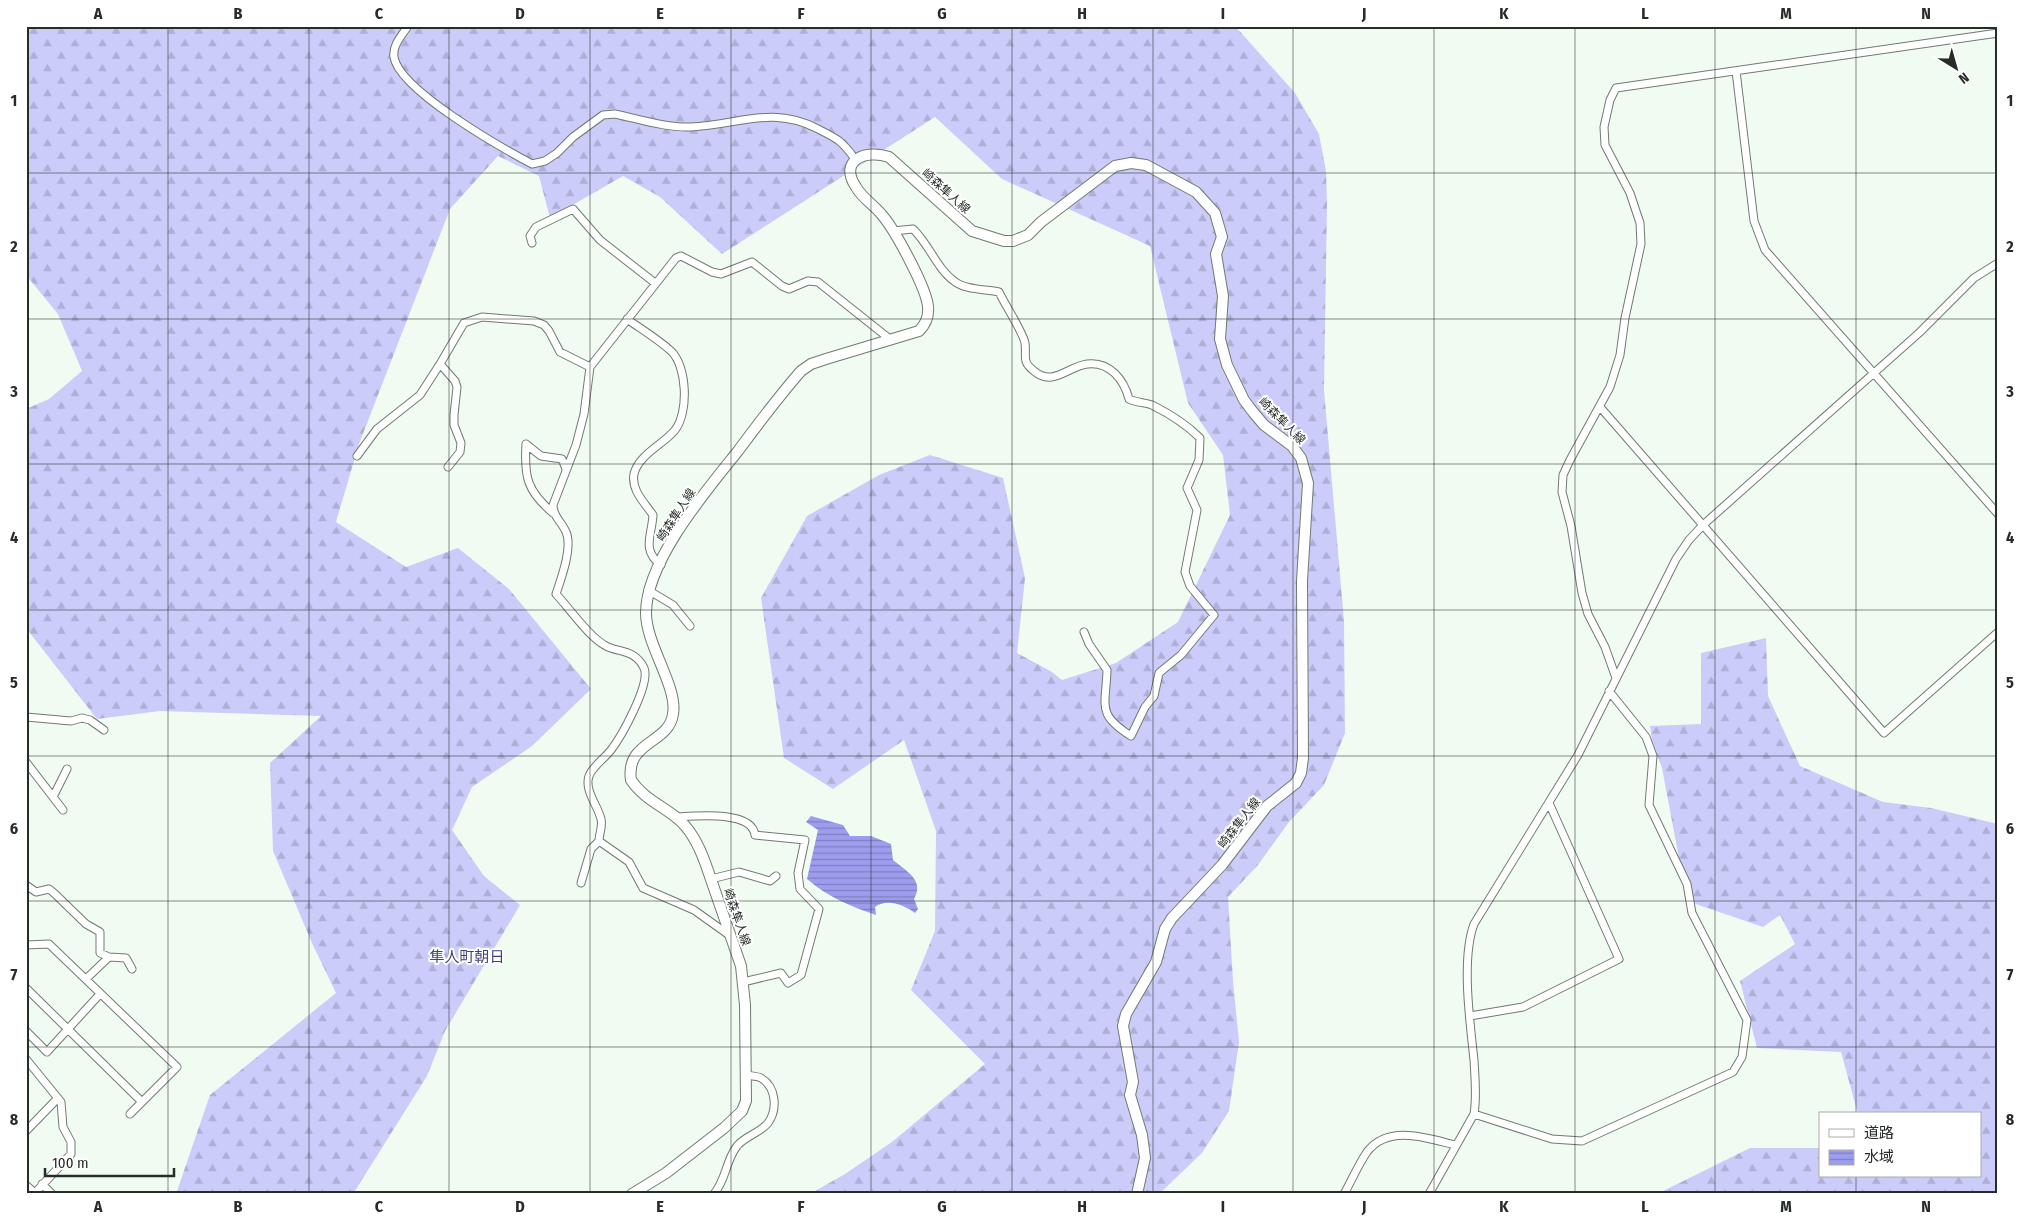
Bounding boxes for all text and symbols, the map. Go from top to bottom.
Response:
text: A [93,4,103,23]
text: B [234,4,243,23]
text: C [375,4,384,23]
text: D [515,4,525,23]
text: E [656,4,664,23]
text: F [797,4,805,23]
text: G [937,4,947,23]
text: H [1077,4,1087,23]
text: I [1221,4,1225,23]
text: J [1361,4,1366,23]
text: K [1499,4,1509,23]
text: L [1641,4,1649,23]
text: M [1780,4,1792,23]
text: N [1921,4,1931,23]
north arrow [1932,42,1982,92]
text: N [1955,69,1972,87]
text: 1 [11,91,17,110]
text: 1 [2007,91,2013,110]
street label: 崎森隼人線 [919,166,973,216]
text: 2 [9,237,18,256]
text: 2 [2005,237,2014,256]
text: 3 [9,382,18,401]
text: 3 [2005,382,2014,401]
street label: 崎森隼人線 [1256,395,1308,447]
street label: 崎森隼人線 [654,486,698,544]
text: 4 [10,528,18,547]
text: 4 [2006,528,2014,547]
text: 5 [10,673,18,692]
text: 5 [2006,673,2014,692]
street label: 崎森隼人線 [1215,795,1263,851]
text: 6 [10,819,18,838]
text: 6 [2006,819,2014,838]
street label: 崎森隼人線 [721,886,753,948]
district label: 隼人町朝日 [429,948,505,966]
text: 7 [11,965,18,984]
text: 7 [2007,965,2014,984]
text: 8 [10,1110,19,1129]
text: 8 [2006,1110,2015,1129]
legend [1819,1112,1982,1178]
text: 道路 [1864,1124,1894,1142]
scale bar [45,1145,174,1177]
text: 水域 [1864,1148,1894,1166]
text: 100 m [52,1154,89,1172]
text: A [93,1197,103,1216]
text: B [234,1197,243,1216]
text: C [375,1197,384,1216]
text: D [515,1197,525,1216]
text: E [656,1197,664,1216]
text: F [797,1197,805,1216]
text: G [937,1197,947,1216]
text: H [1077,1197,1087,1216]
text: I [1221,1197,1225,1216]
text: J [1361,1197,1366,1216]
text: K [1499,1197,1509,1216]
text: L [1641,1197,1649,1216]
text: M [1780,1197,1792,1216]
text: N [1921,1197,1931,1216]

